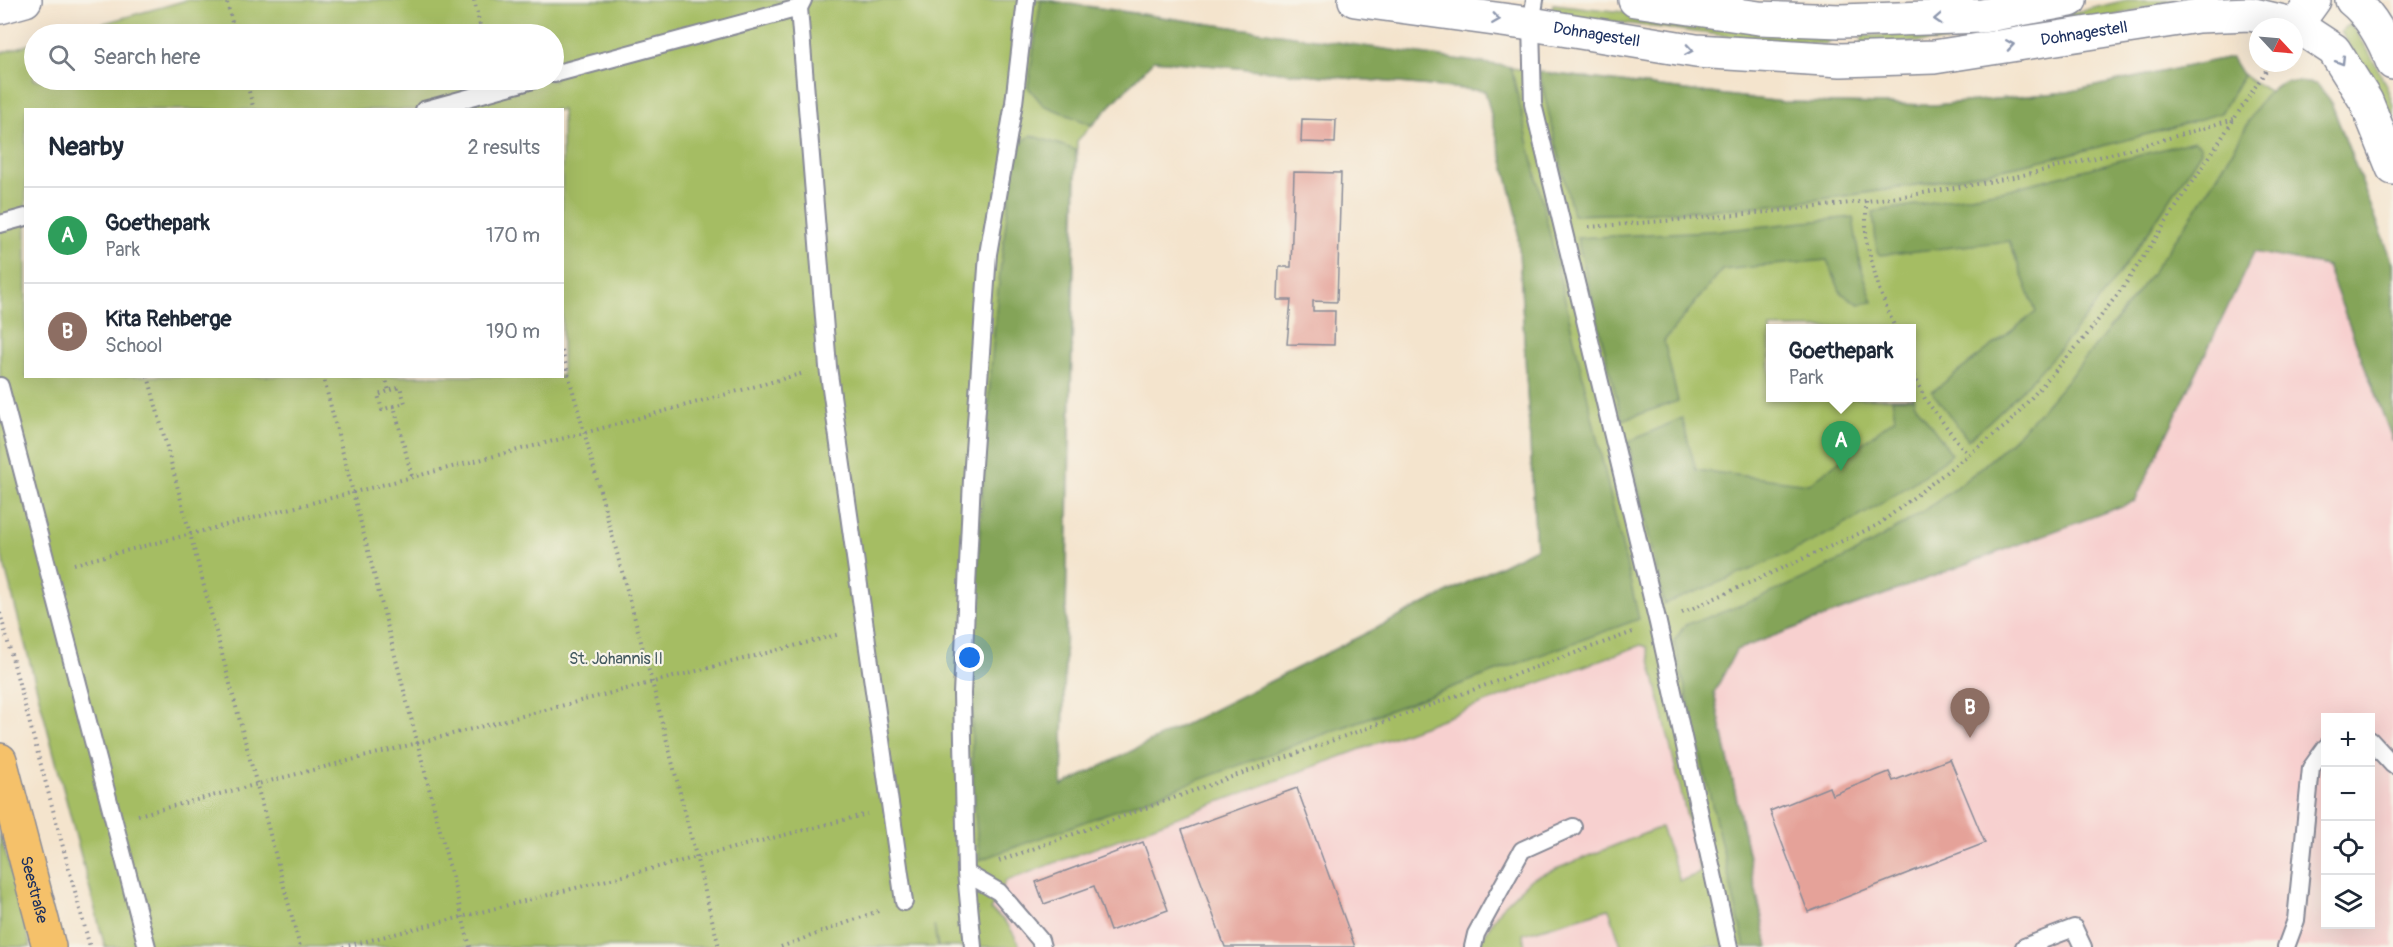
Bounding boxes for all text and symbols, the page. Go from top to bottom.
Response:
one-way arrow [1933,12,1942,25]
one-way arrow [1491,13,1501,25]
street label: Dohnagestell [2039,17,2129,50]
street label: Dohnagestell [1552,18,1641,52]
north arrow [2249,18,2303,72]
search box [24,24,564,90]
one-way arrow [2005,40,2014,52]
icon: search [45,41,78,74]
text: Search here [93,43,200,71]
one-way arrow [1683,43,1693,56]
one-way arrow [2334,55,2346,65]
text: Nearby [48,131,124,163]
text: 2 results [468,135,540,160]
text: Goethepark [105,209,210,237]
text: A [61,223,74,248]
text: 170 m [486,223,540,248]
text: Park [105,237,140,262]
text: Kita Rehberge [105,305,231,333]
text: B [62,319,73,344]
text: 190 m [486,319,540,344]
popup [1766,324,1916,402]
text: School [105,333,162,358]
text: Goethepark [1789,337,1893,365]
text: Park [1789,365,1824,390]
pin: A [1822,422,1860,471]
your location [955,643,984,672]
park label: St. Johannis II [569,649,663,669]
pin: B [1950,688,1990,738]
map controls [2321,713,2375,929]
button: + [2321,713,2375,767]
button: − [2321,767,2375,821]
button: locate [2321,821,2375,875]
street label: Seestraße [16,854,52,925]
button: layers [2321,875,2375,929]

